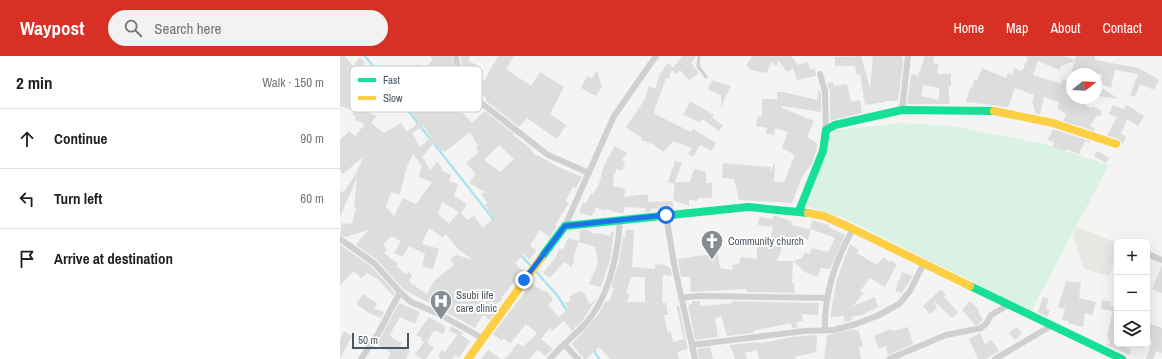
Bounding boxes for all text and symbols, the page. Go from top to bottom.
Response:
search box [108,10,388,46]
text: Waypost [20,15,84,41]
icon: search [122,17,144,39]
text: Search here [154,18,221,39]
text: Home [953,19,984,37]
text: Map [1006,19,1028,37]
text: About [1050,19,1080,37]
text: Contact [1102,19,1142,37]
legend [350,66,482,112]
north arrow [1066,68,1102,104]
text: 2 min [16,71,52,94]
text: Fast [383,73,401,87]
text: Walk · 150 m [262,74,324,91]
text: Slow [383,91,403,105]
icon: ahead [16,128,38,150]
text: Continue [54,128,107,149]
text: 90 m [300,130,324,147]
icon: left [16,188,38,210]
text: Turn left [54,188,102,209]
text: 60 m [300,190,324,207]
route start [657,206,675,224]
church icon: Community church [699,228,725,261]
place label: Community church [728,234,804,248]
map controls [1114,239,1150,347]
button: + [1114,239,1150,275]
icon: arrive [16,248,38,270]
text: Arrive at destination [54,248,173,269]
route end [515,271,533,289]
button: − [1114,275,1150,311]
hospital icon: Ssubi life care clinic [428,288,454,321]
place label: Ssubi life care clinic [456,288,498,315]
button: layers [1114,311,1150,347]
scale bar [352,331,409,350]
text: 50 m [358,333,378,347]

